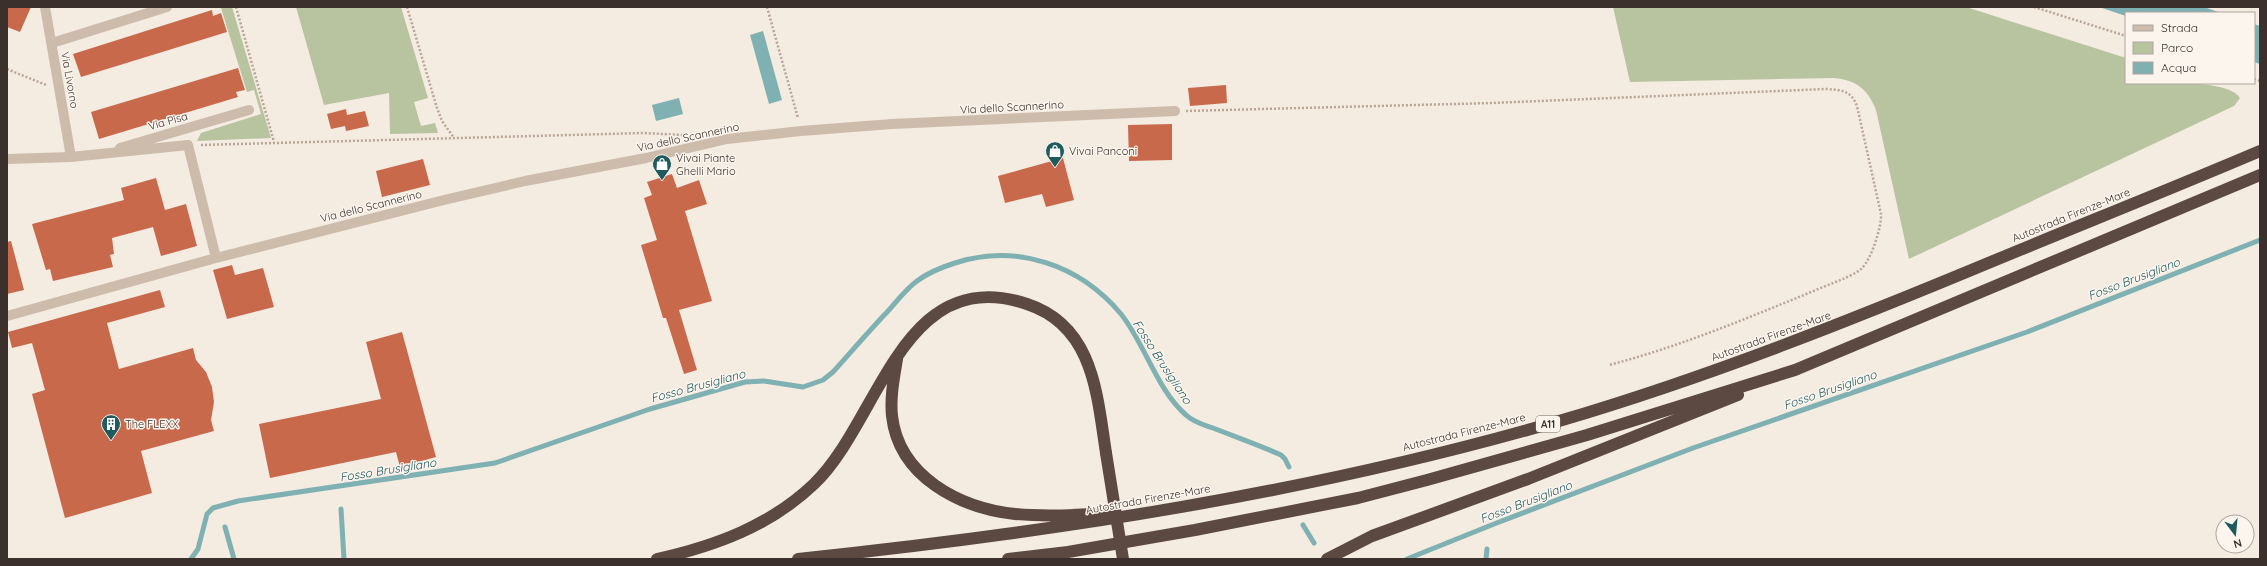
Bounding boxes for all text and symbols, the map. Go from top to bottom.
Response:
legend [2125,12,2255,84]
text: Strada [2161,20,2198,35]
text: Parco [2161,40,2193,55]
street label: Via Livorno [58,51,82,110]
text: Acqua [2161,60,2196,75]
street label: Via dello Scannerino [960,97,1065,117]
street label: Via Pisa [147,109,189,133]
street label: Via dello Scannerino [636,119,741,155]
shop icon: Vivai Panconi [1044,140,1066,168]
place label: Vivai Panconi [1069,144,1137,158]
place label: Vivai Piante Ghelli Mario [676,151,736,178]
shop icon: Vivai Piante Ghelli Mario [651,153,673,181]
street label: Autostrada Firenze-Mare [2010,185,2132,245]
street label: Via dello Scannerino [319,187,423,225]
water label: Fosso Brusigliano [2086,254,2183,303]
street label: Autostrada Firenze-Mare [1709,308,1833,364]
water label: Fosso Brusigliano [1130,317,1196,407]
water label: Fosso Brusigliano [649,365,748,405]
water label: Fosso Brusigliano [1781,366,1879,412]
street label: Autostrada Firenze-Mare [1401,410,1527,454]
building icon: The FLEXX [100,413,122,441]
road number: A11 [1536,416,1560,432]
place label: The FLEXX [125,417,179,431]
water label: Fosso Brusigliano [339,454,438,485]
water label: Fosso Brusigliano [1478,477,1575,526]
street label: Autostrada Firenze-Mare [1085,481,1211,517]
north arrow [2215,514,2255,554]
text: N [2232,536,2244,551]

